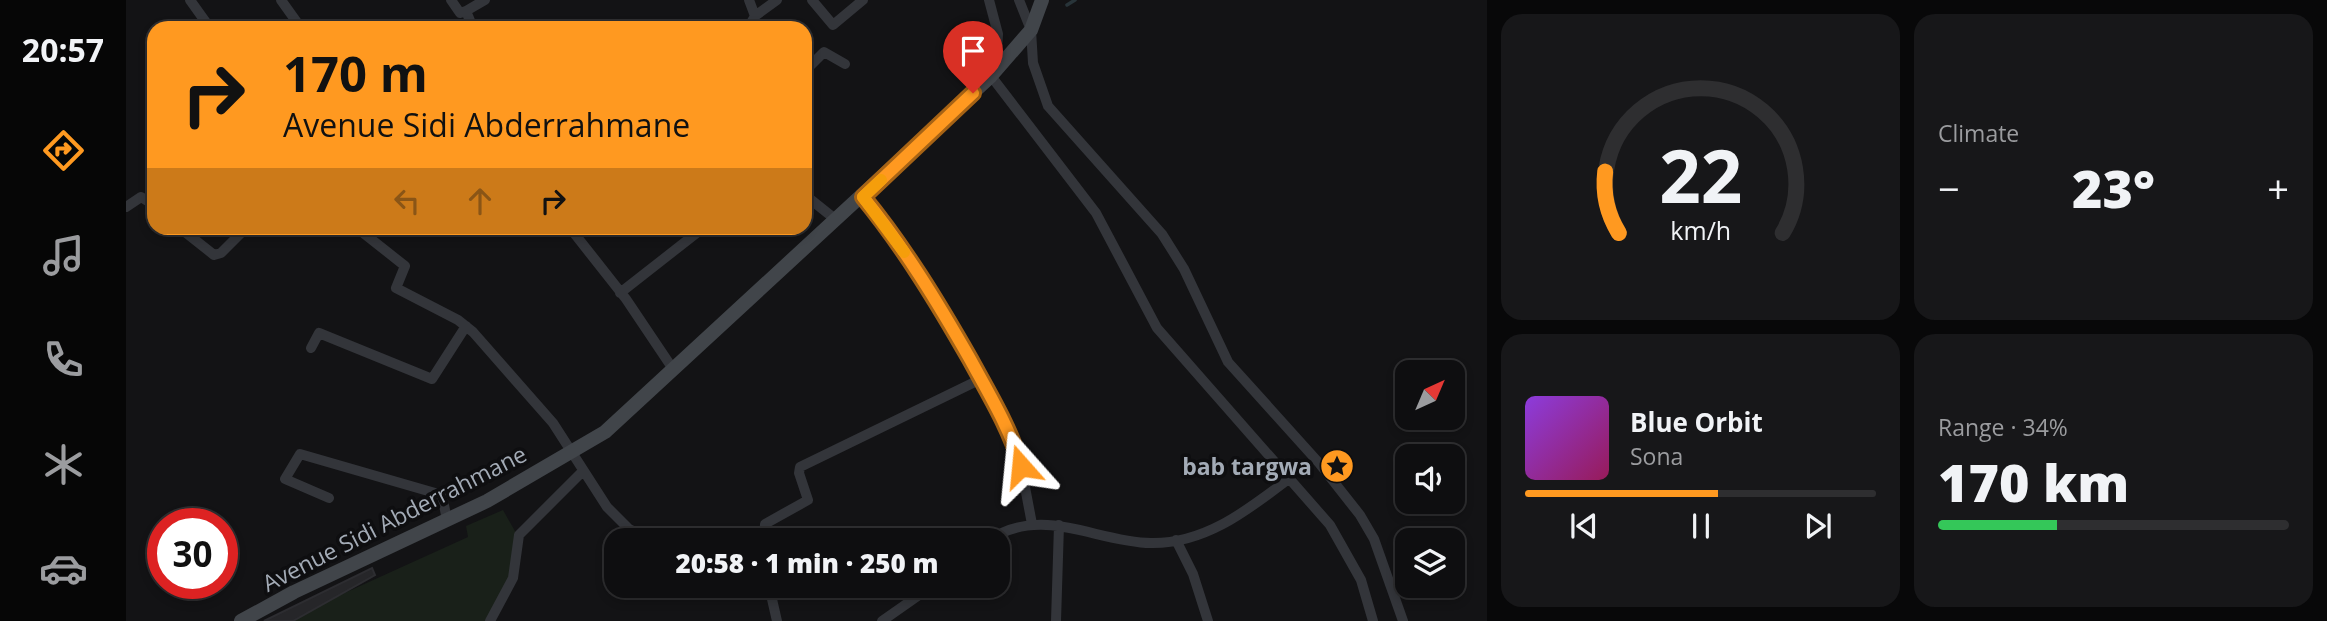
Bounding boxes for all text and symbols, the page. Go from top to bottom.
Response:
pin [943,21,1003,93]
text: 20:57 [22,28,104,71]
icon: arrive [954,32,992,70]
text: 170 m [283,40,428,106]
icon: right [168,49,259,140]
text: Avenue Sidi Abderrahmane [283,103,690,146]
text: Climate [1938,117,2019,149]
text: 22 [1659,125,1742,224]
icon: directions [39,126,88,175]
text: 23° [2072,152,2155,223]
text: − [1938,162,1960,214]
text: + [2267,162,2289,214]
icon: left [388,182,426,220]
icon: ahead [461,182,499,220]
icon: right [534,182,572,220]
text: km/h [1670,213,1731,247]
icon: music [39,231,88,280]
icon: phone [39,335,88,384]
north arrow [1395,360,1465,430]
map controls [1395,360,1465,598]
text: Blue Orbit [1630,404,1763,440]
text: Range · 34% [1938,411,2068,443]
position arrow [984,429,1058,503]
street label: Avenue Sidi Abderrahmane [256,437,532,599]
icon: climate [39,440,88,489]
text: Sona [1630,440,1683,472]
button: sound [1395,444,1465,514]
text: 170 km [1938,446,2129,517]
place icon: bab targwa [1318,447,1356,485]
place label: bab targwa [1182,450,1312,482]
icon: previous [1565,507,1603,545]
icon: pause [1682,507,1720,545]
icon: next [1799,507,1837,545]
speed limit sign: 30 [147,508,238,599]
button: layers [1395,528,1465,598]
icon: car [39,544,88,593]
text: 20:58 · 1 min · 250 m [676,545,938,581]

